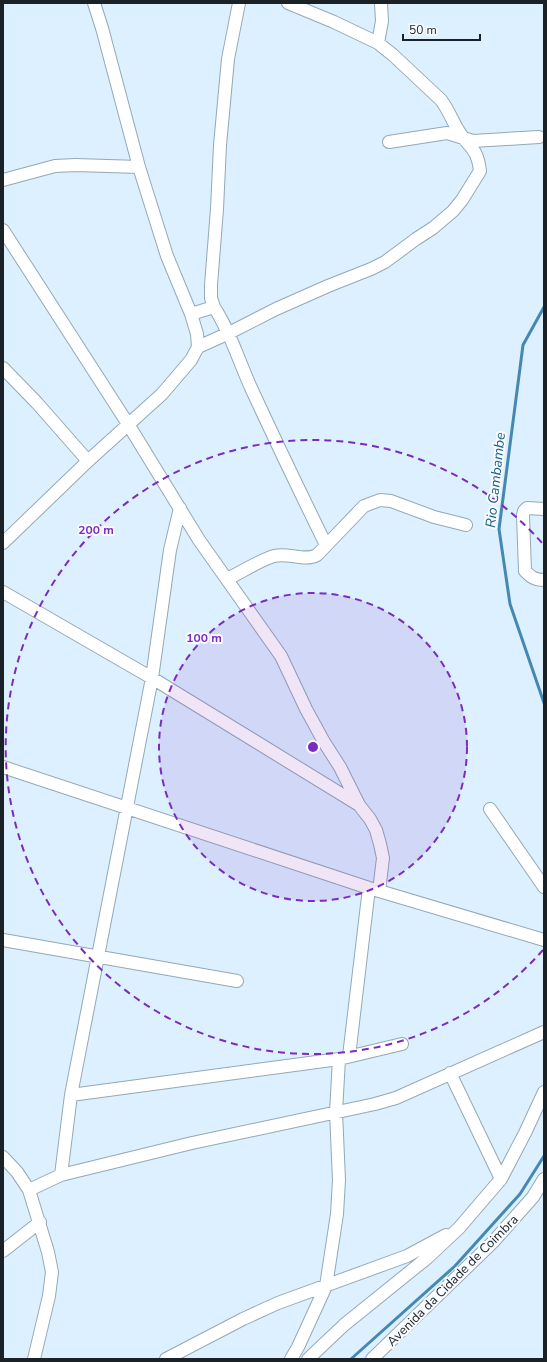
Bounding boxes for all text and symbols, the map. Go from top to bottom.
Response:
scale bar [403,16,480,42]
text: 50 m [409,22,437,38]
water label: Rio Cambambe [481,431,510,529]
text: 200 m [78,522,114,538]
text: 100 m [186,630,222,646]
centre of rings [306,740,320,754]
street label: Avenida da Cidade de Coimbra [383,1211,522,1350]

